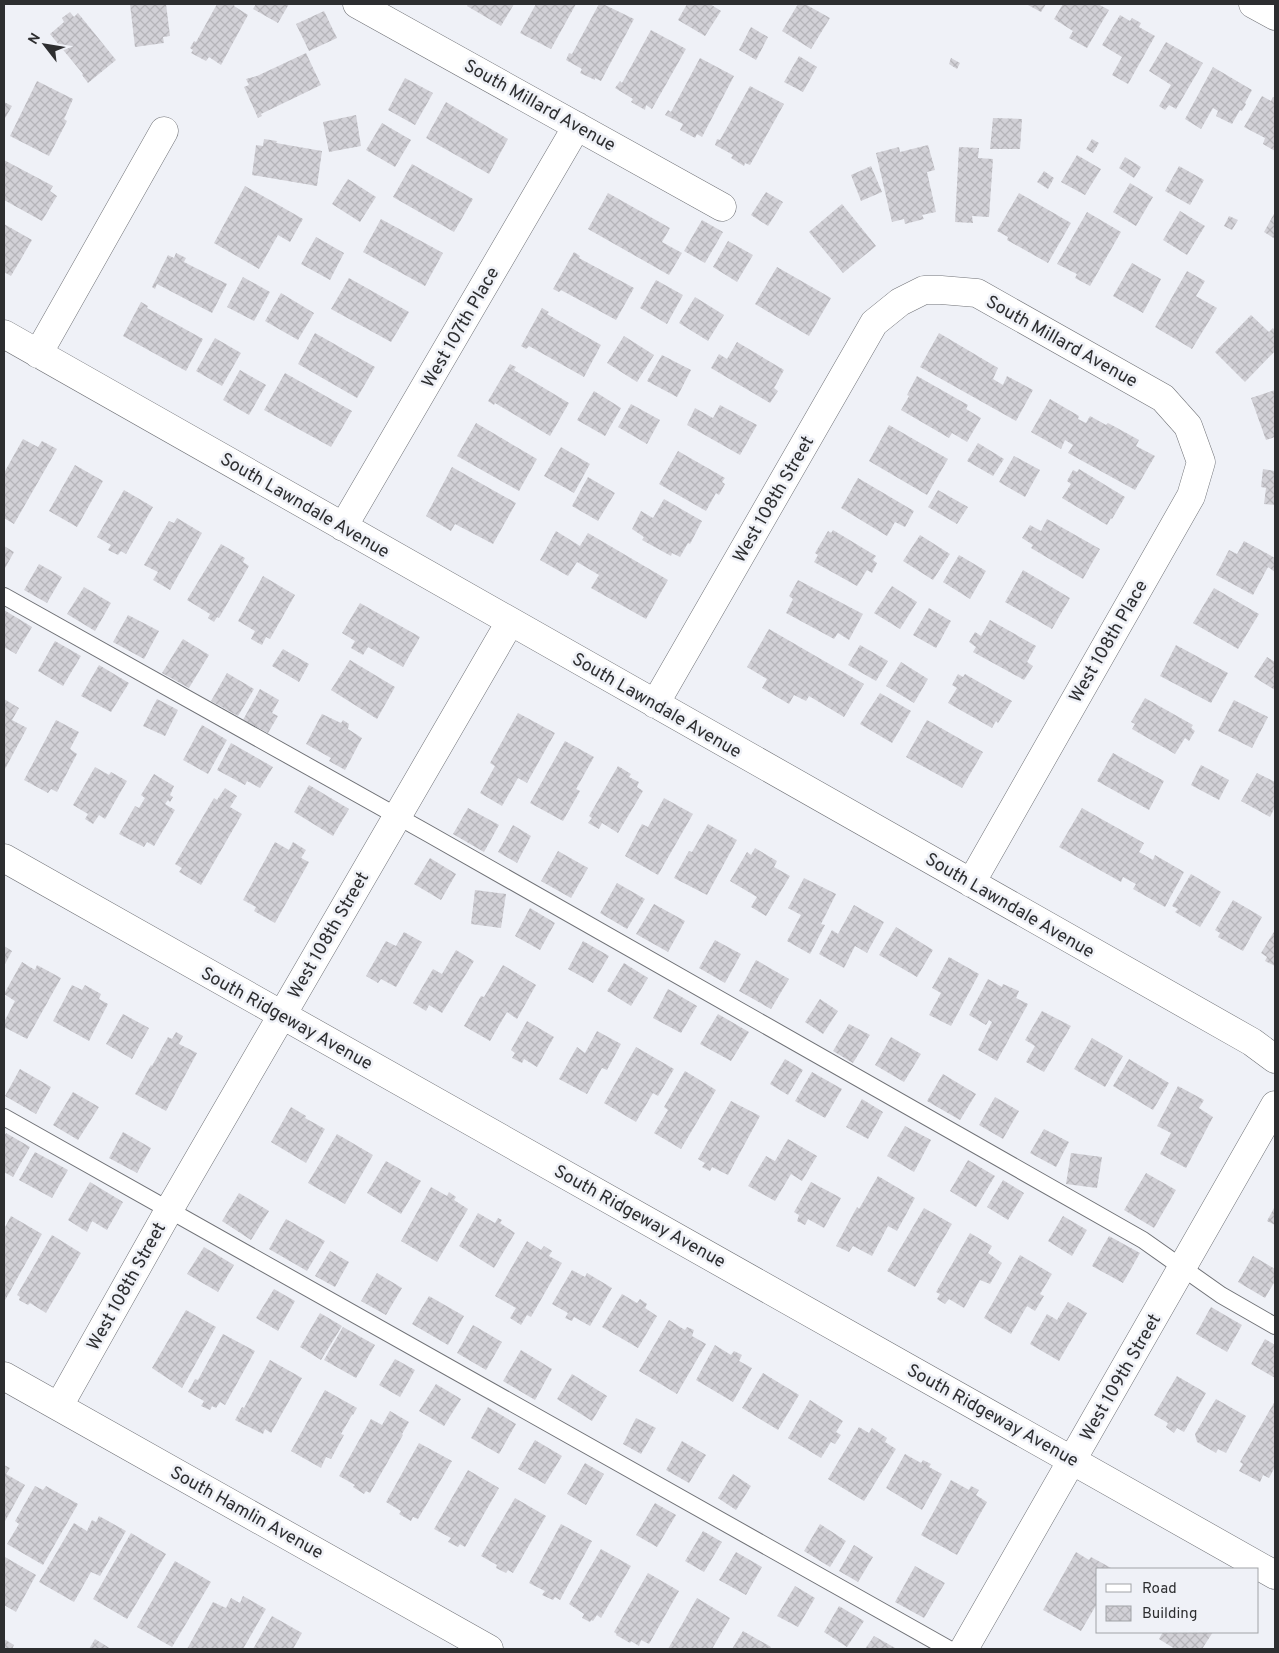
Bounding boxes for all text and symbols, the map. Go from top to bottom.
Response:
north arrow [20,20,70,70]
text: N [25,30,45,48]
street label: South Millard Avenue [459,55,619,158]
street label: West 107th Place [417,263,505,392]
street label: South Millard Avenue [981,291,1141,394]
street label: West 108th Street [729,432,820,567]
street label: South Lawndale Avenue [215,448,393,564]
street label: West 108th Place [1065,576,1154,707]
street label: South Lawndale Avenue [567,648,745,764]
street label: South Lawndale Avenue [920,848,1098,964]
street label: West 108th Street [284,868,375,1003]
street label: South Ridgeway Avenue [196,962,376,1076]
street label: South Ridgeway Avenue [549,1160,729,1274]
street label: West 108th Street [83,1219,172,1355]
street label: West 109th Street [1076,1310,1167,1445]
street label: South Ridgeway Avenue [902,1359,1082,1473]
street label: South Hamlin Avenue [166,1462,327,1565]
legend [1096,1568,1259,1633]
text: Road [1142,1580,1177,1599]
text: Building [1142,1605,1197,1624]

